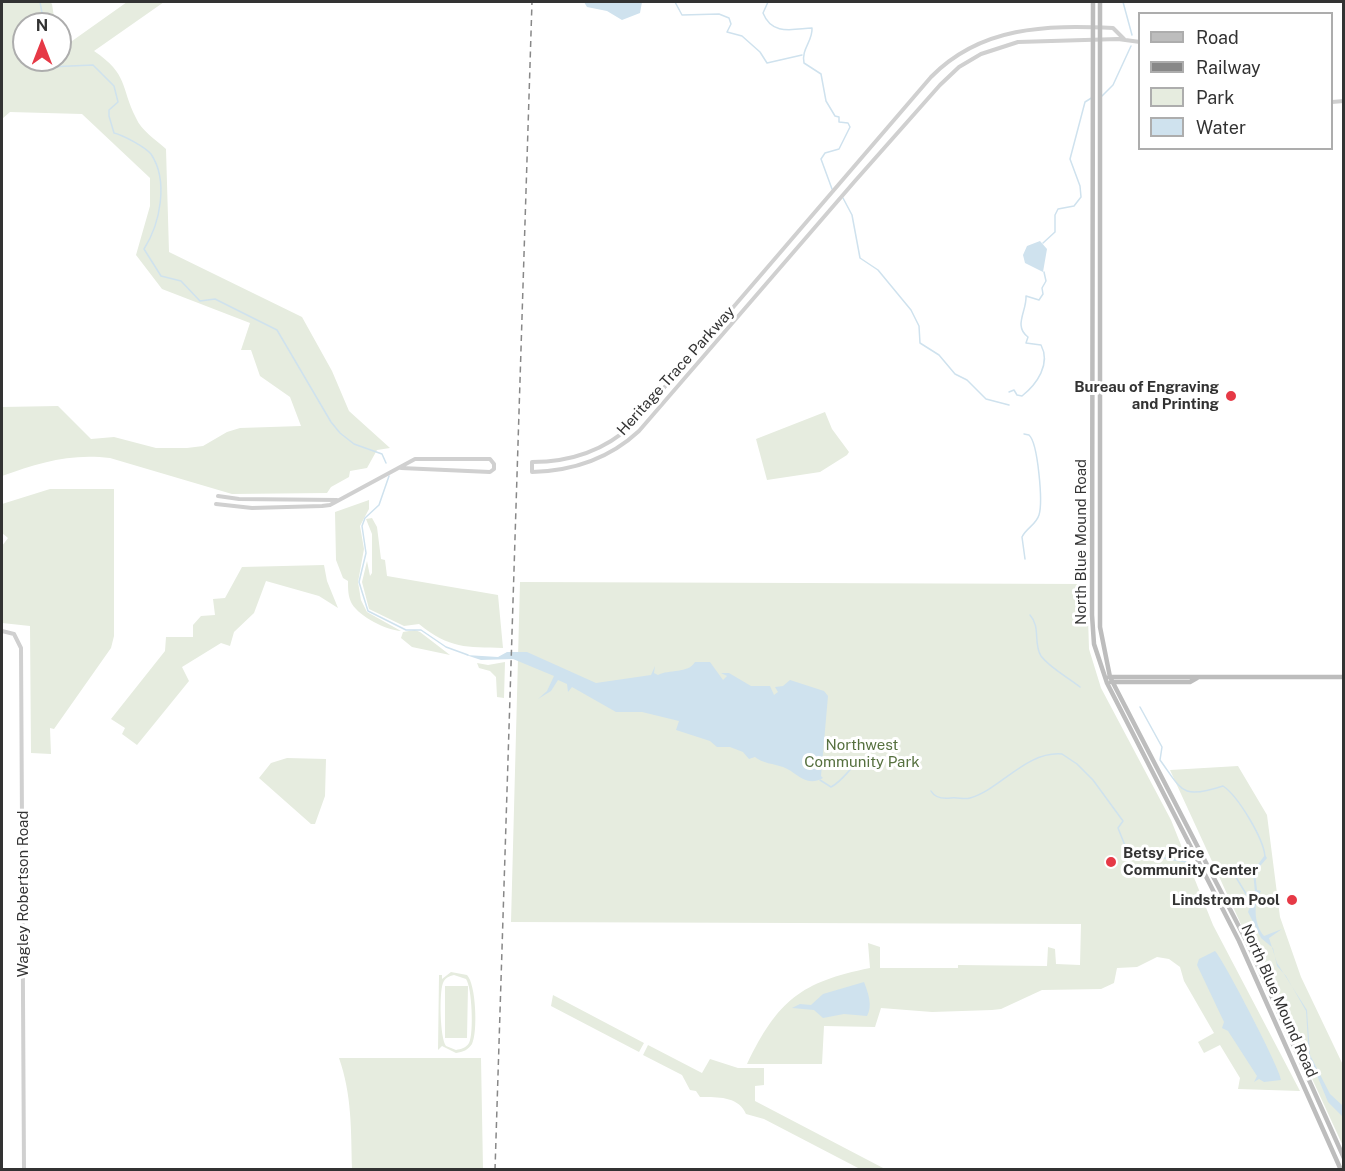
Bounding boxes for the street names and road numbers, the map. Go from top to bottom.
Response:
street label: Heritage Trace Parkway [613,303,739,439]
street label: North Blue Mound Road [1072,459,1090,625]
street label: Wagley Robertson Road [14,811,32,977]
street label: North Blue Mound Road [1237,922,1321,1080]

